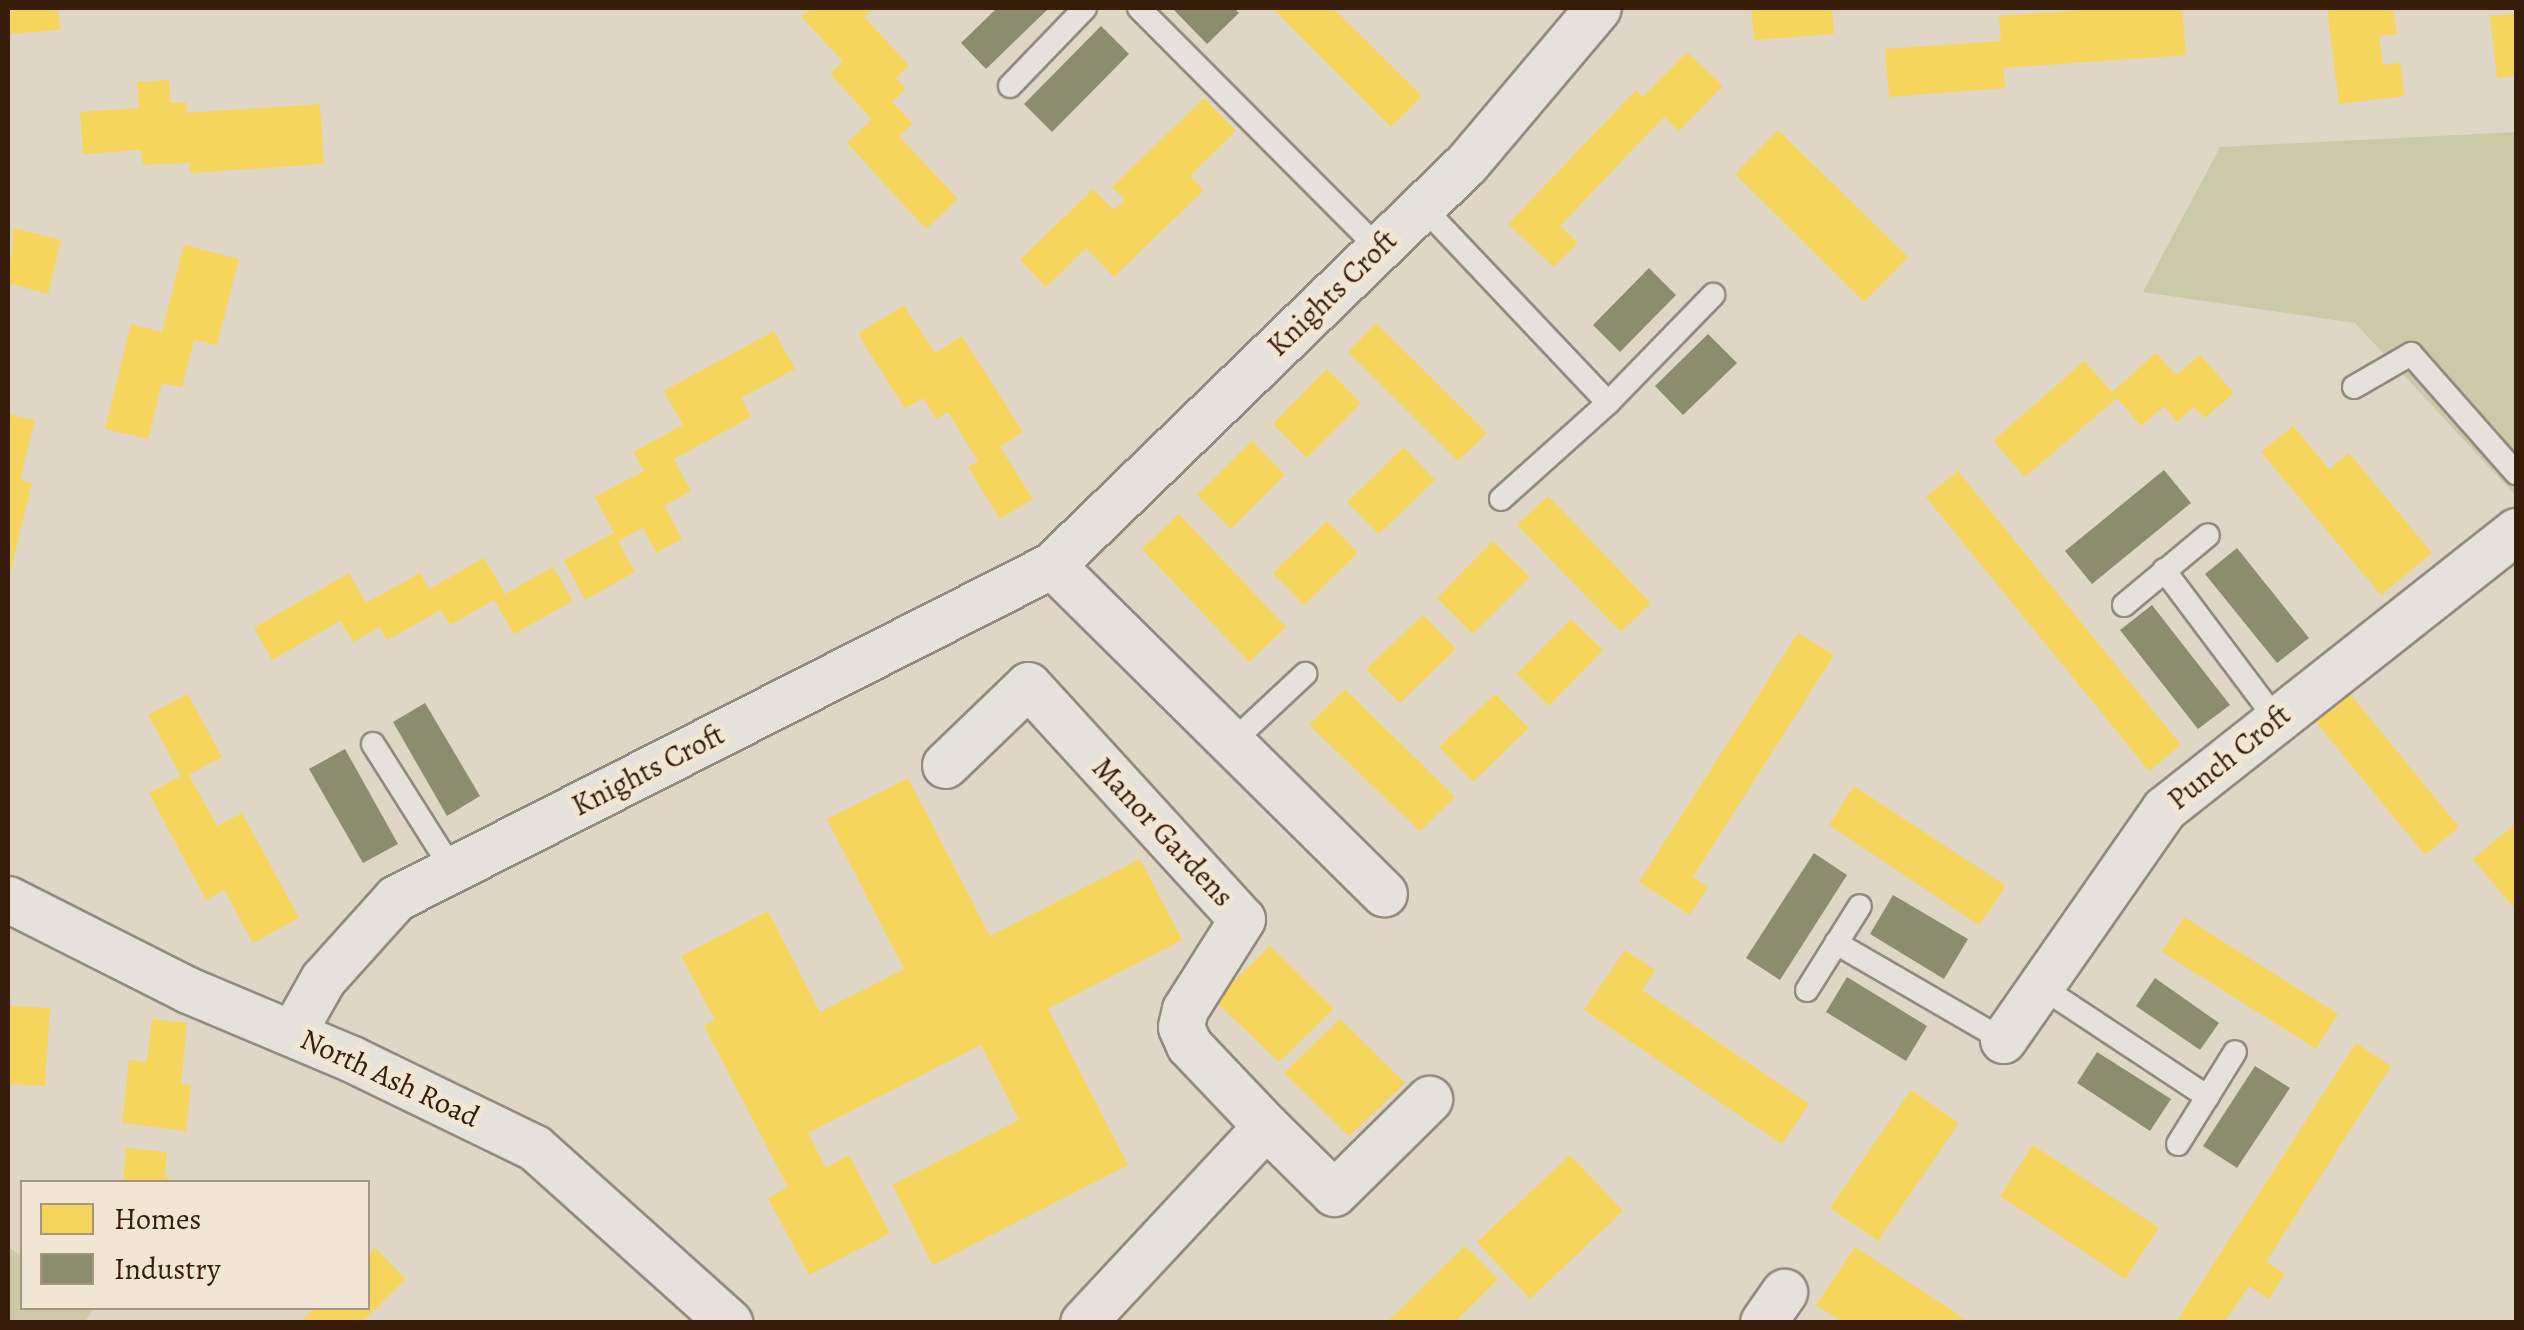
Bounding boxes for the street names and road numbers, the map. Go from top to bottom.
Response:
street label: Knights Croft [1260,222,1404,364]
street label: Punch Croft [2160,697,2298,817]
street label: Knights Croft [566,716,730,824]
street label: Manor Gardens [1085,750,1241,914]
street label: North Ash Road [295,1021,485,1135]

